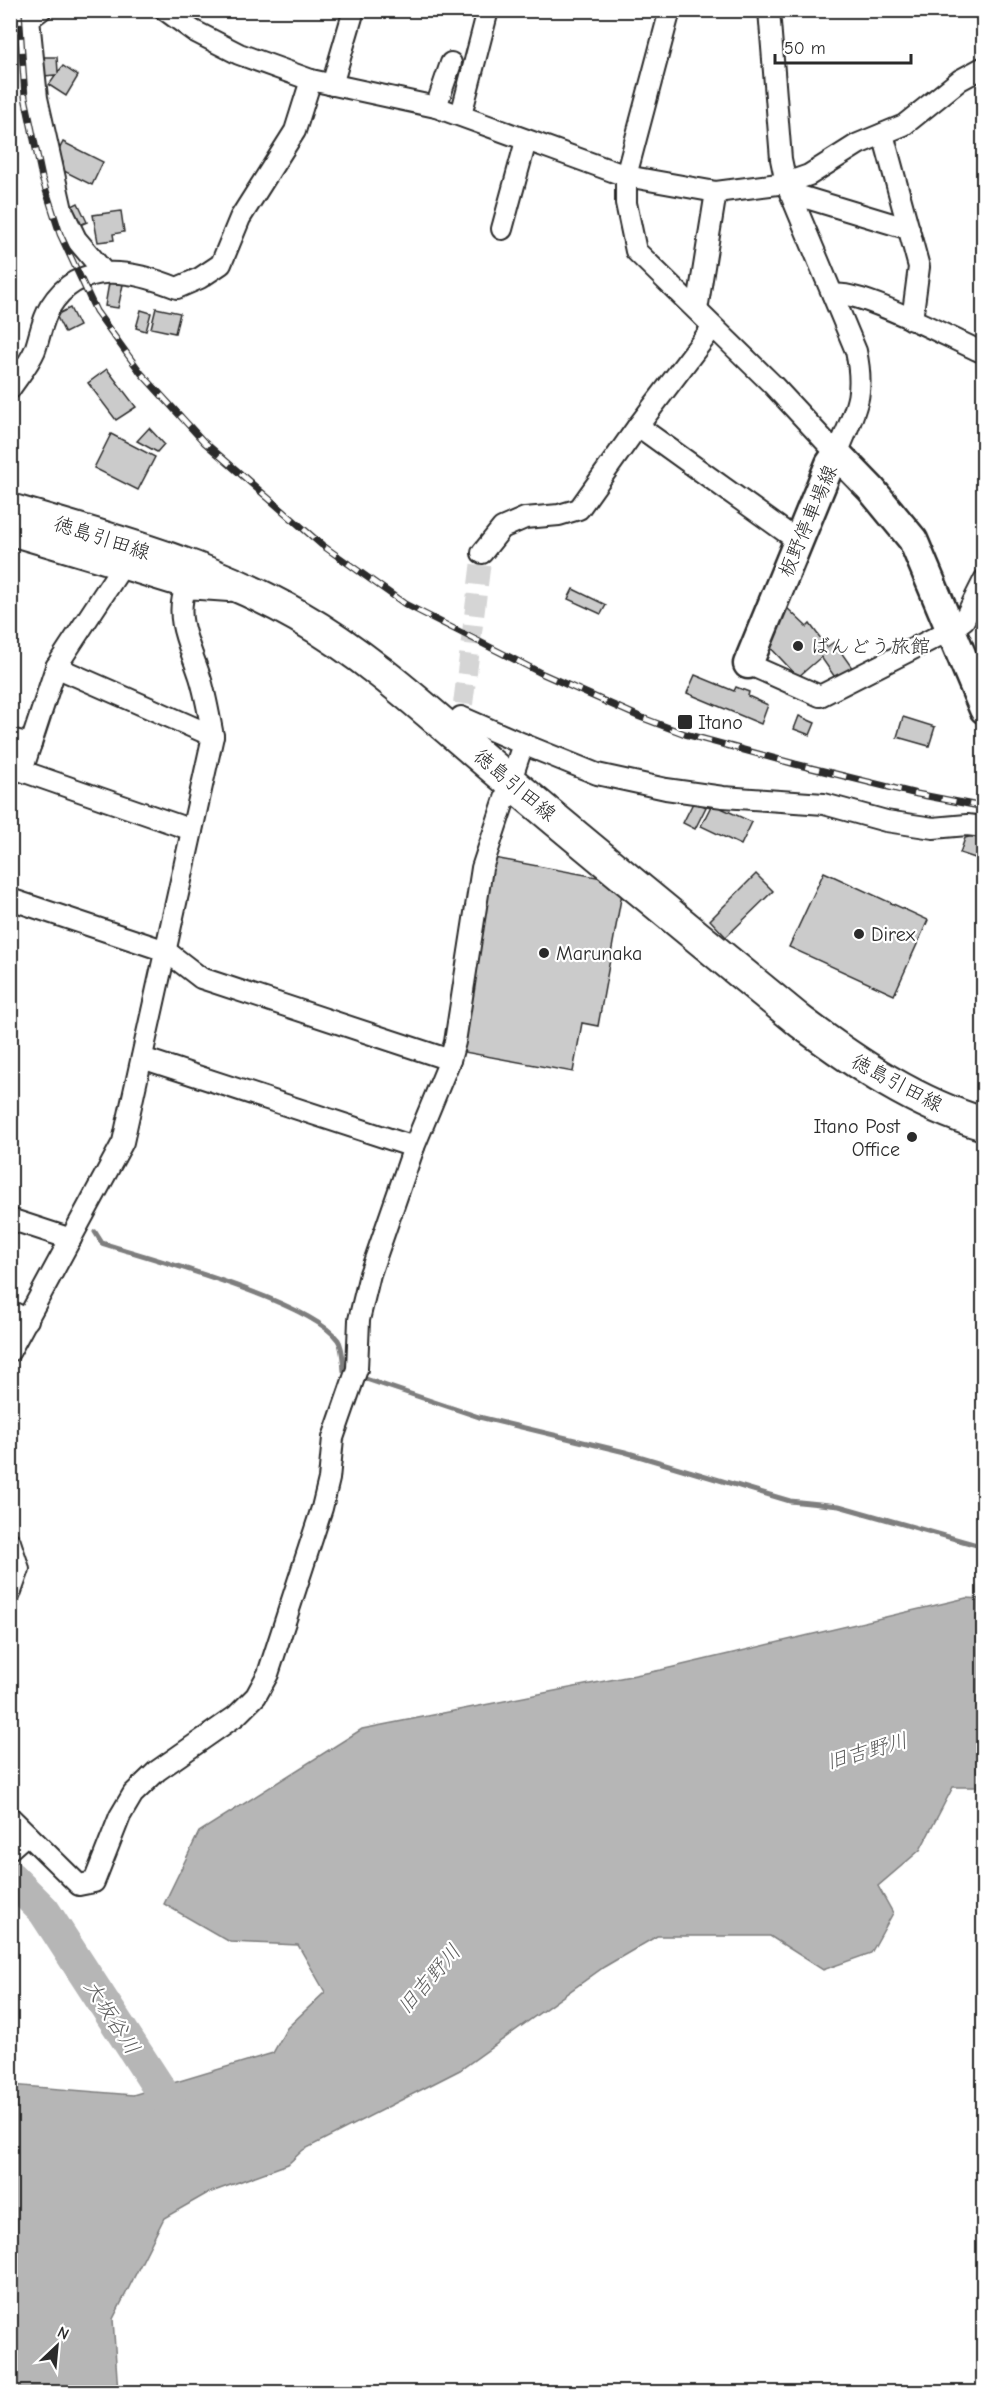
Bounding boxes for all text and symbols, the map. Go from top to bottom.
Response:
scale bar [775,27,912,65]
text: 50 m [784,38,826,59]
street label: 板野停車場線 [774,461,842,581]
street label: 徳島引田線 [51,512,153,564]
place label: ばんどう旅館 [810,635,930,658]
marker: ばんどう旅館 [791,639,805,653]
place label: Itano [698,711,743,734]
marker: Itano [676,713,694,731]
street label: 徳島引田線 [469,744,561,826]
place label: Direx [871,923,916,946]
marker: Direx [852,927,866,941]
place label: Marunaka [556,942,642,965]
marker: Marunaka [537,946,551,960]
street label: 徳島引田線 [847,1049,947,1117]
place label: Itano Post Office [814,1115,901,1161]
marker: Itano Post Office [905,1130,919,1144]
water label: 旧吉野川 [823,1728,911,1774]
water label: 旧吉野川 [392,1939,466,2019]
water label: 大坂谷川 [79,1975,145,2059]
north arrow [27,2316,87,2376]
text: N [55,2323,72,2344]

